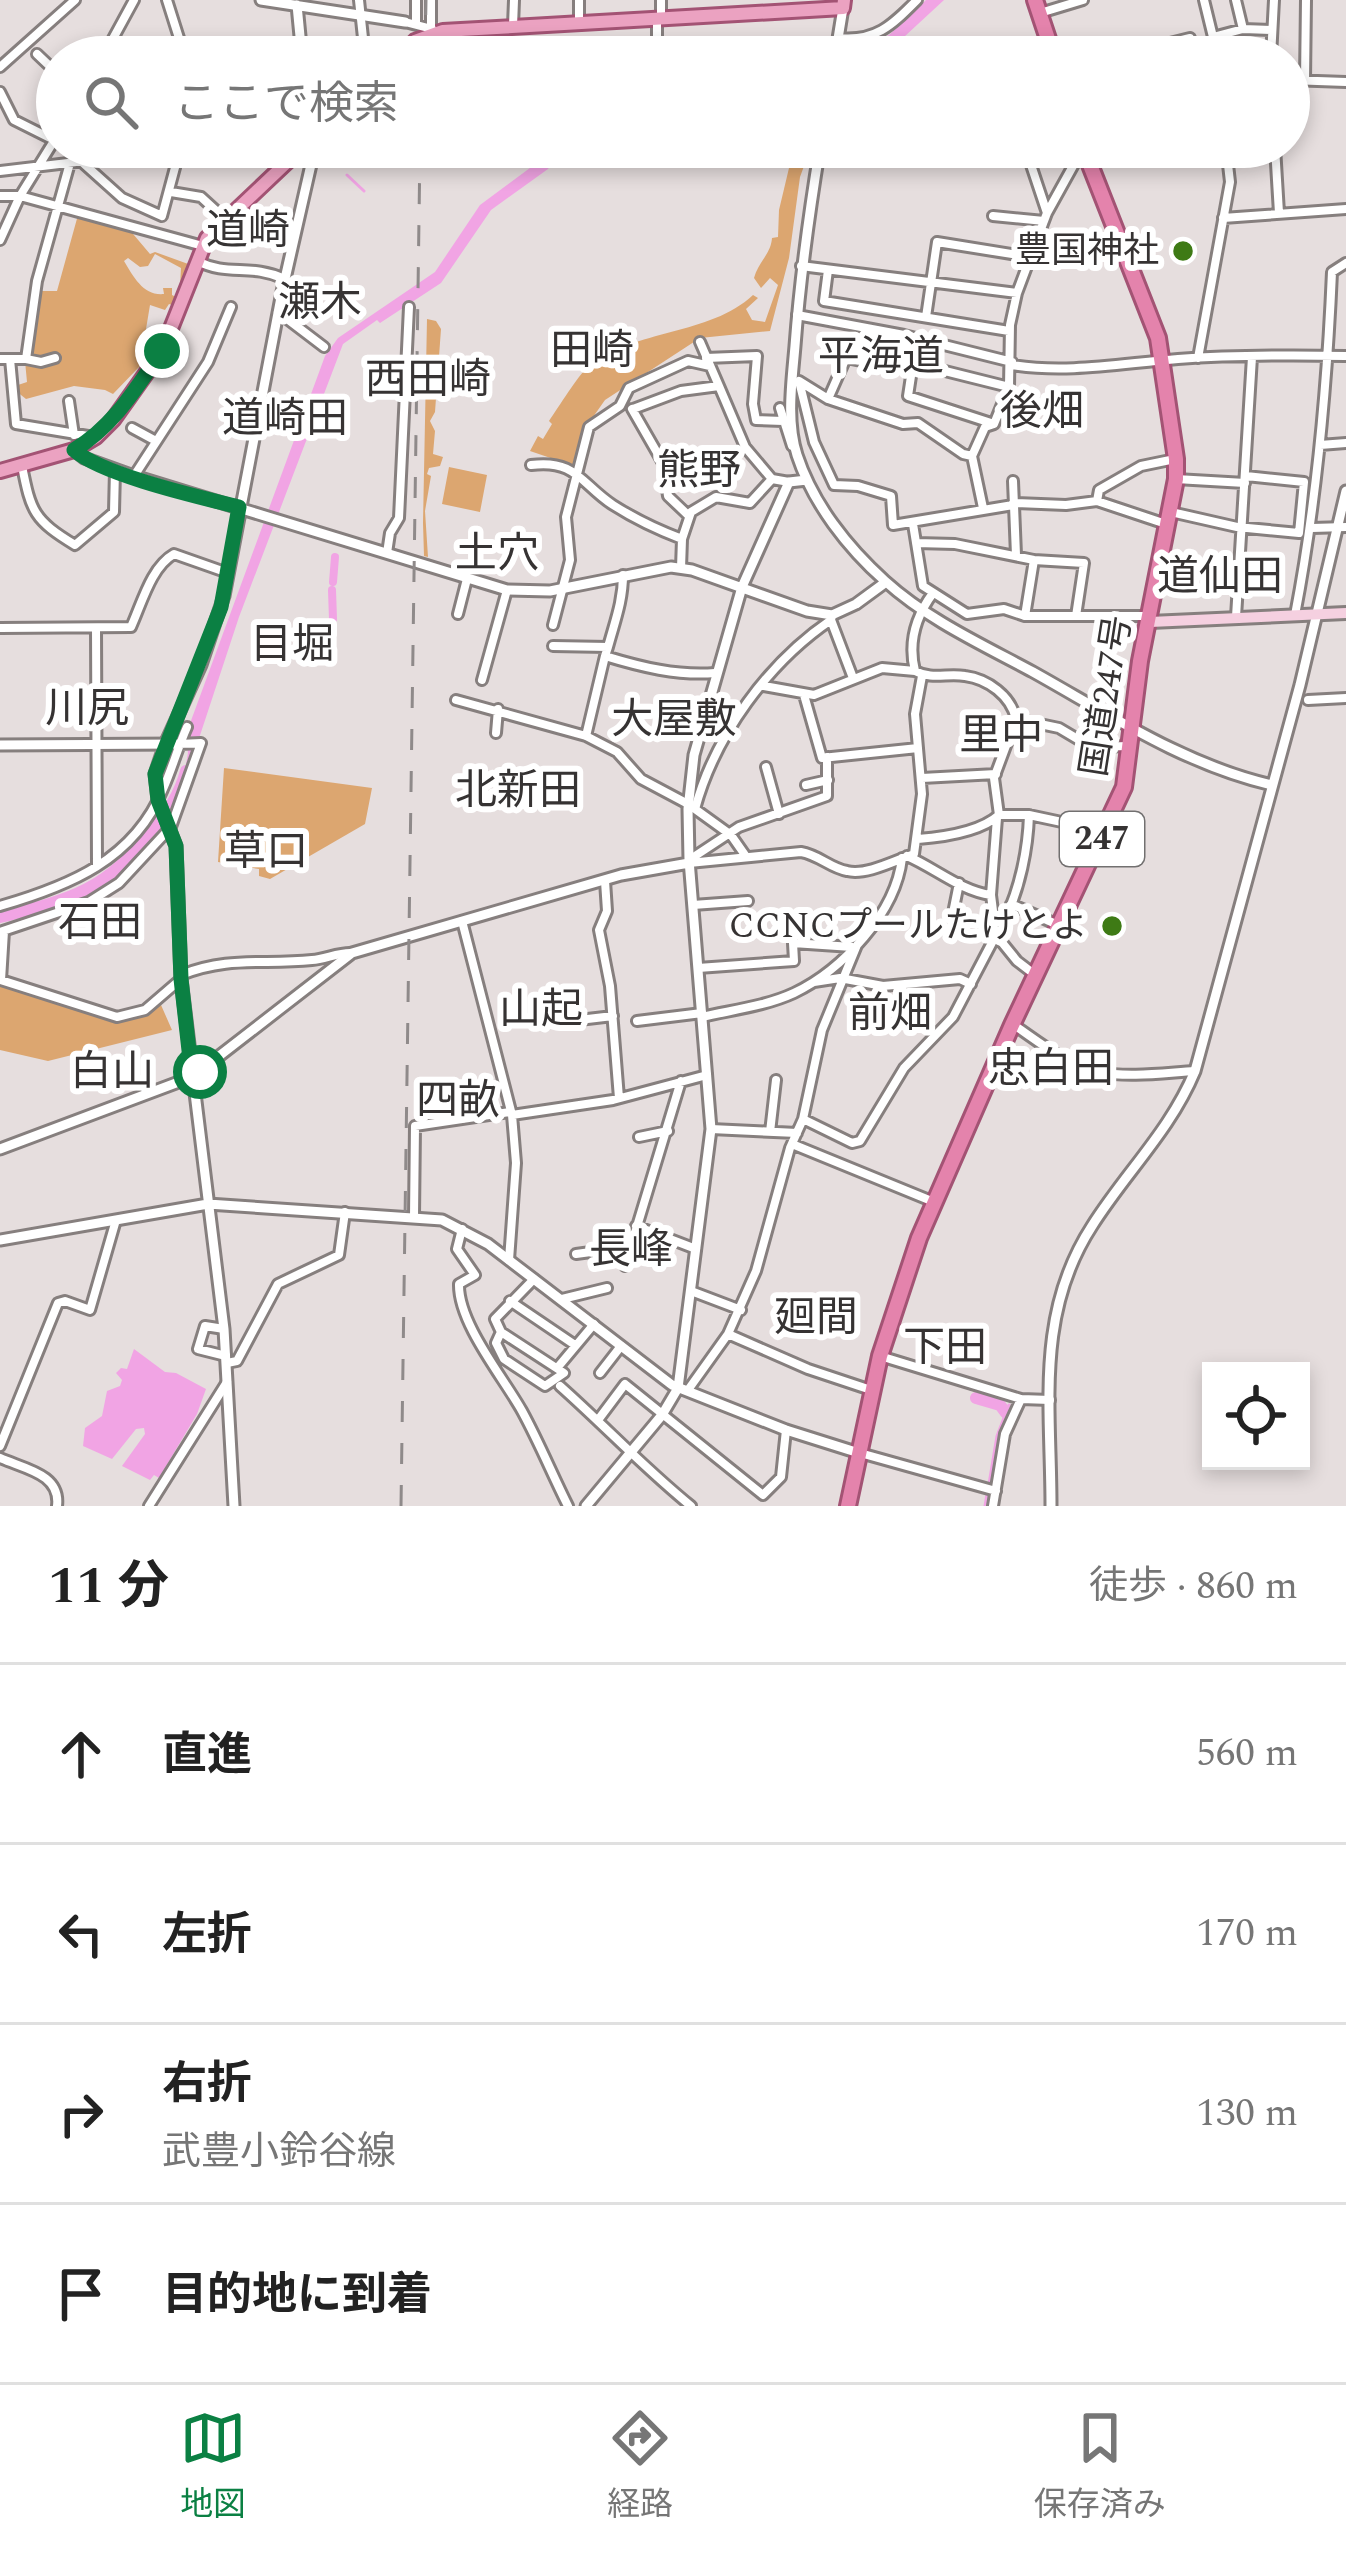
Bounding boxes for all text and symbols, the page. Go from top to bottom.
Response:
search box [36,36,1310,168]
icon: search [78,69,144,135]
text: ここで検索 [174,70,399,139]
district label: 道崎 [206,200,290,263]
place label: 豊国神社 [1015,224,1159,279]
marker: 豊国神社 [1170,238,1196,264]
district label: 瀬木 [278,272,362,335]
district label: 田崎 [550,320,634,383]
route end [135,324,189,378]
district label: 平海道 [818,326,944,389]
district label: 西田崎 [365,349,491,412]
district label: 後畑 [1000,381,1084,444]
district label: 道崎田 [222,388,348,451]
district label: 熊野 [657,440,741,503]
district label: 土穴 [455,523,539,586]
district label: 道仙田 [1157,546,1283,609]
street label: 国道247号 [1067,612,1147,780]
district label: 目堀 [250,614,334,677]
district label: 川尻 [45,678,129,741]
district label: 大屋敷 [611,689,737,752]
district label: 里中 [959,705,1043,768]
district label: 北新田 [455,760,581,823]
road number: 247 [1060,812,1144,866]
district label: 草口 [224,821,308,884]
district label: 石田 [58,892,142,955]
place label: CCNCプールたけとよ [729,899,1088,954]
marker: CCNCプールたけとよ [1099,913,1125,939]
district label: 山起 [499,979,583,1042]
district label: 前畑 [848,983,932,1046]
district label: 忠白田 [988,1038,1114,1101]
district label: 白山 [70,1041,154,1104]
route start [173,1045,227,1099]
district label: 四畝 [416,1070,500,1133]
district label: 長峰 [589,1219,673,1282]
district label: 廻間 [774,1287,858,1350]
district label: 下田 [903,1317,987,1380]
map controls [1202,1362,1310,1470]
button: locate [1202,1362,1310,1470]
text: 11 分 [48,1548,169,1626]
text: 徒歩 · 860 m [1089,1557,1298,1616]
icon: ahead [48,1721,114,1787]
text: 直進 [162,1721,252,1790]
text: 560 m [1196,1724,1298,1783]
icon: left [48,1901,114,1967]
text: 左折 [162,1901,252,1970]
text: 170 m [1196,1904,1298,1963]
text: 右折 [162,2050,252,2119]
icon: right [48,2081,114,2147]
text: 130 m [1196,2084,1298,2143]
text: 武豊小鈴谷線 [162,2123,396,2182]
icon: arrive [48,2261,114,2327]
text: 目的地に到着 [162,2261,432,2330]
tab: 地図 [180,2405,246,2530]
tab: 経路 [607,2405,673,2530]
tab: 保存済み [1034,2405,1166,2530]

